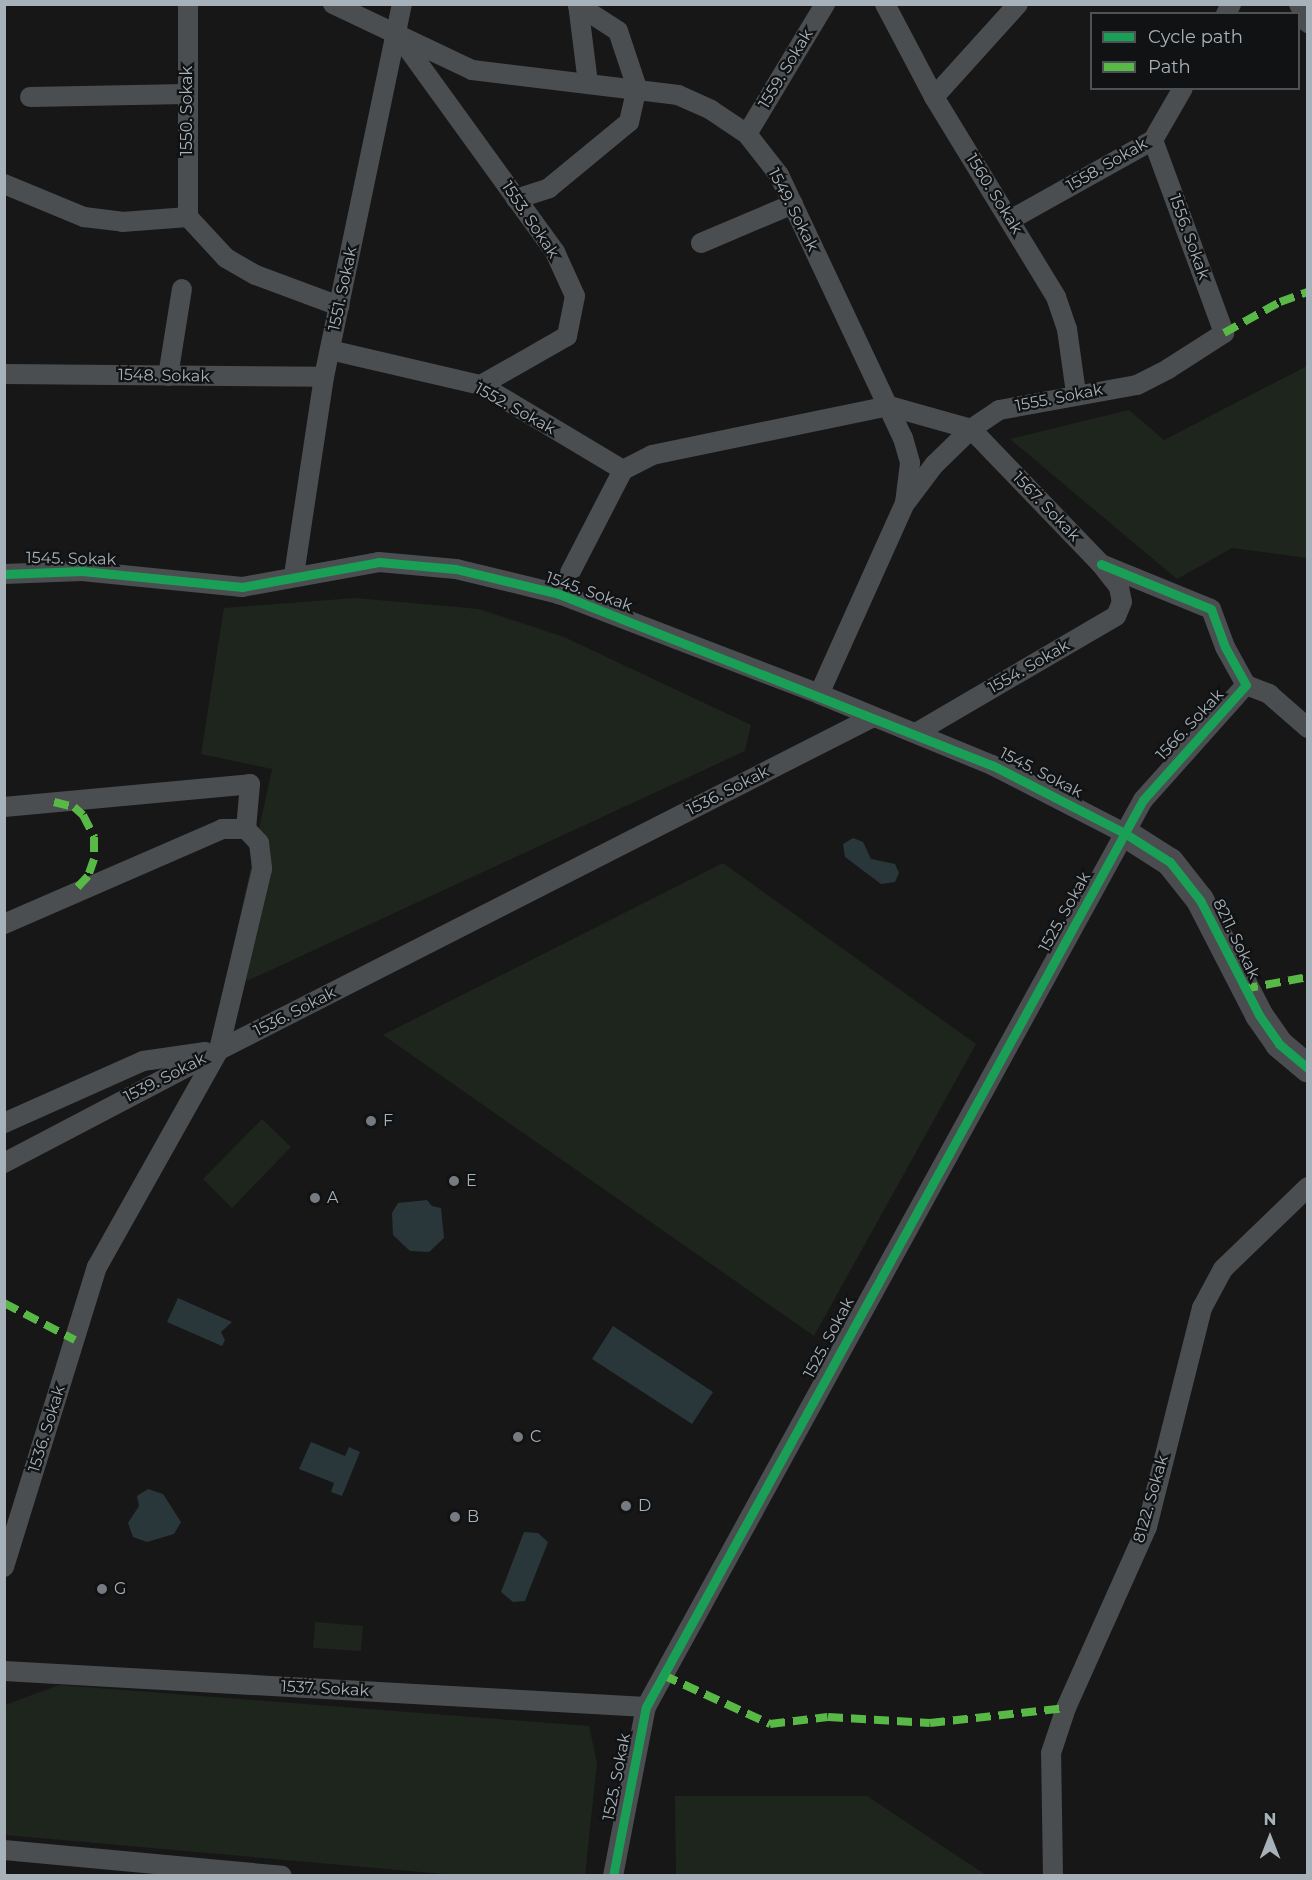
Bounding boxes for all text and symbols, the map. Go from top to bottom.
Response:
legend [1090,12,1300,90]
street label: 1559. Sokak [755,26,817,112]
text: Cycle path [1148,26,1243,48]
text: Path [1148,56,1191,78]
street label: 1550. Sokak [177,66,197,156]
street label: 1558. Sokak [1063,134,1151,196]
street label: 1560. Sokak [962,150,1026,238]
street label: 1549. Sokak [764,165,822,255]
street label: 1553. Sokak [497,178,563,262]
street label: 1556. Sokak [1165,192,1213,282]
street label: 1551. Sokak [325,245,361,333]
street label: 1548. Sokak [118,366,210,386]
street label: 1552. Sokak [471,379,559,439]
street label: 1555. Sokak [1014,380,1104,416]
street label: 1567. Sokak [1008,468,1084,546]
street label: 1545. Sokak [26,549,116,569]
street label: 1545. Sokak [543,568,635,616]
street label: 1554. Sokak [985,636,1073,698]
street label: 1566. Sokak [1152,685,1228,765]
street label: 1545. Sokak [996,744,1086,802]
street label: 1536. Sokak [684,762,772,820]
street label: 1525. Sokak [1035,869,1095,955]
street label: 8211. Sokak [1208,896,1264,982]
street label: 1536. Sokak [251,983,339,1041]
street label: 1539. Sokak [121,1049,209,1107]
place label: F [383,1111,393,1131]
marker: F [364,1114,378,1128]
place label: E [466,1171,477,1191]
marker: E [447,1174,461,1188]
place label: A [327,1188,338,1208]
marker: A [308,1191,322,1205]
street label: 1525. Sokak [800,1294,858,1382]
street label: 1536. Sokak [25,1383,69,1475]
place label: C [530,1427,541,1447]
marker: C [511,1430,525,1444]
street label: 8122. Sokak [1129,1453,1173,1545]
place label: D [638,1496,651,1516]
marker: D [619,1499,633,1513]
place label: B [467,1507,479,1527]
marker: B [448,1510,462,1524]
place label: G [114,1579,126,1599]
marker: G [95,1582,109,1596]
street label: 1537. Sokak [281,1677,369,1701]
street label: 1525. Sokak [599,1732,635,1822]
north arrow [1240,1808,1300,1868]
text: N [1264,1810,1276,1829]

